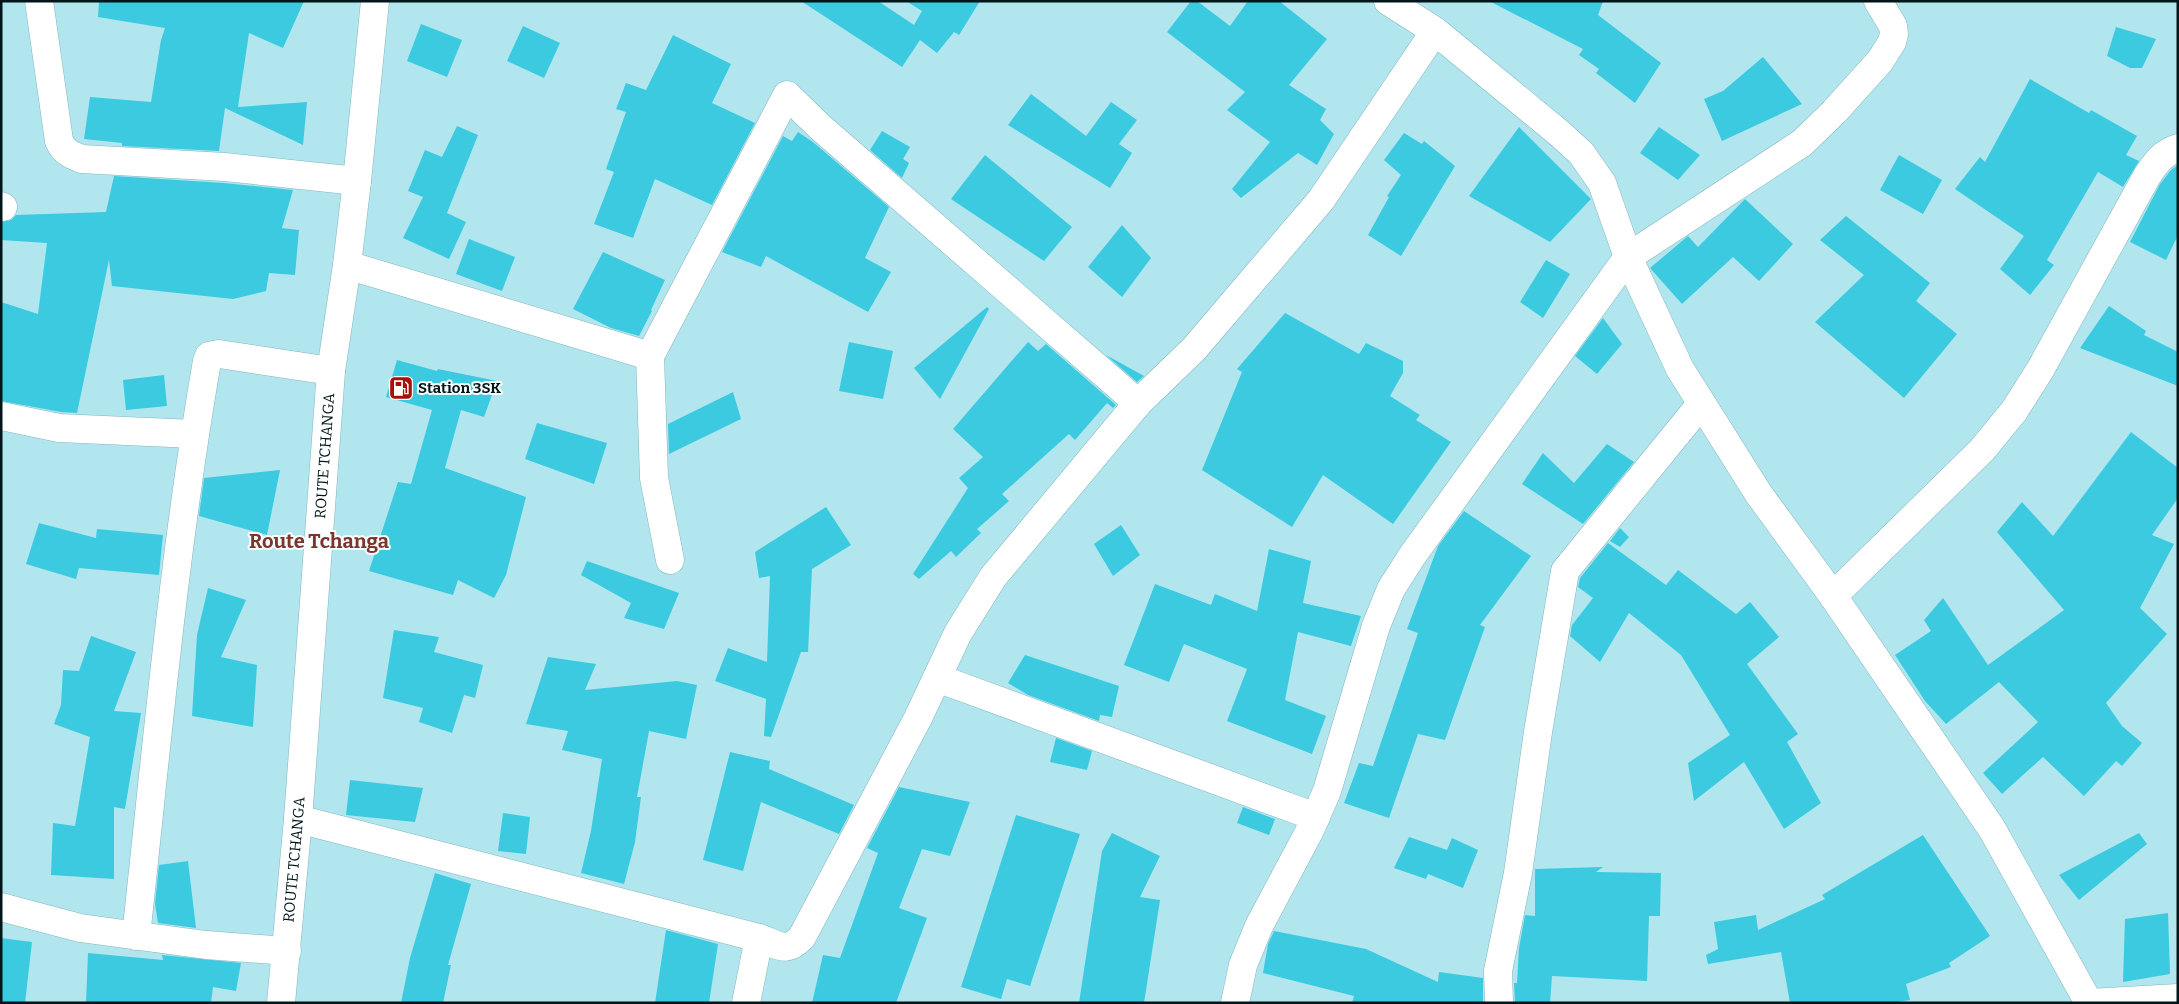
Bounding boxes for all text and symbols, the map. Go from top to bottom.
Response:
fuel station icon: Station 3SK [388,375,414,401]
place label: Station 3SK [418,379,501,397]
street label: ROUTE TCHANGA [311,392,338,519]
district label: Route Tchanga [249,529,389,553]
street label: ROUTE TCHANGA [279,796,309,923]

